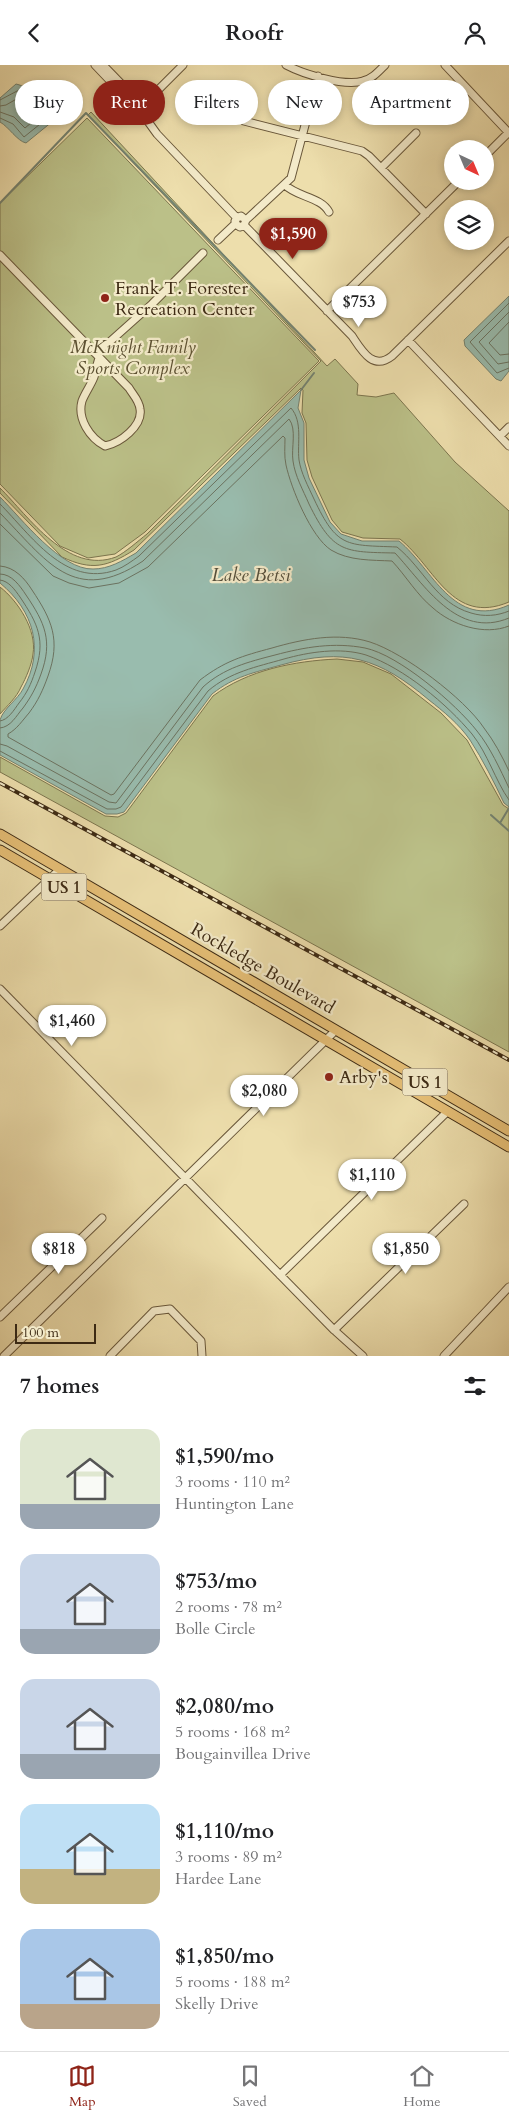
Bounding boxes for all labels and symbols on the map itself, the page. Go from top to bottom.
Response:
north arrow [444,140,494,190]
pin: $1,590 [252,217,334,260]
place label: Frank T. Forester Recreation Center [115,276,255,322]
pin: $753 [329,285,389,328]
marker: Frank T. Forester Recreation Center [99,292,111,304]
park label: McKnight Family Sports Complex [70,335,196,381]
water label: Lake Betsi [212,562,291,588]
road number: US 1 [42,874,86,901]
street label: Rockledge Boulevard [186,917,340,1020]
pin: $1,460 [31,1005,113,1047]
place label: Arby's [339,1065,388,1090]
road number: US 1 [402,1069,448,1095]
marker: Arby's [323,1071,335,1083]
pin: $2,080 [223,1075,305,1117]
pin: $1,110 [331,1159,413,1201]
pin: $818 [29,1233,89,1275]
pin: $1,850 [365,1233,447,1275]
scale bar [15,1321,96,1344]

